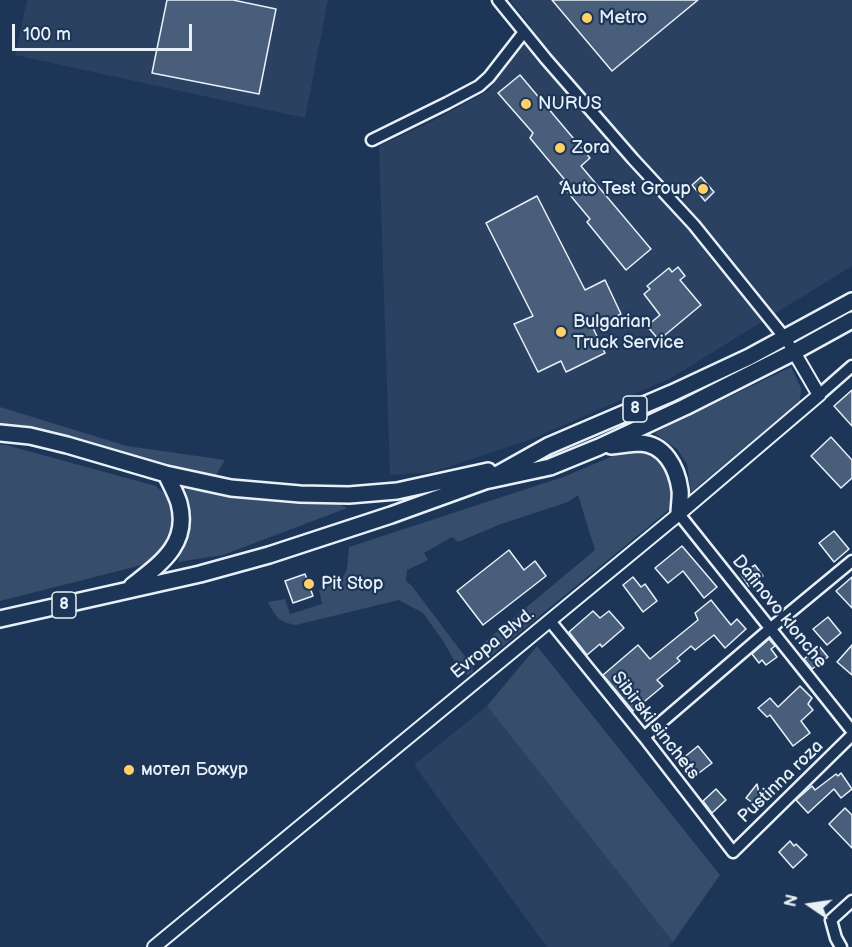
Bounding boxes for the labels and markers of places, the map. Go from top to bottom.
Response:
place label: Metro [599,7,647,29]
marker: Metro [580,11,594,25]
place label: NURUS [538,93,602,115]
marker: NURUS [519,97,533,111]
place label: Zora [572,137,610,159]
marker: Zora [553,141,567,155]
place label: Auto Test Group [561,178,691,200]
marker: Auto Test Group [696,182,710,196]
place label: Bulgarian Truck Service [573,311,684,354]
marker: Bulgarian Truck Service [554,325,568,339]
place label: Pit Stop [321,573,383,595]
marker: Pit Stop [302,577,316,591]
place label: мотел Божур [141,759,248,781]
marker: мотел Божур [122,763,136,777]

